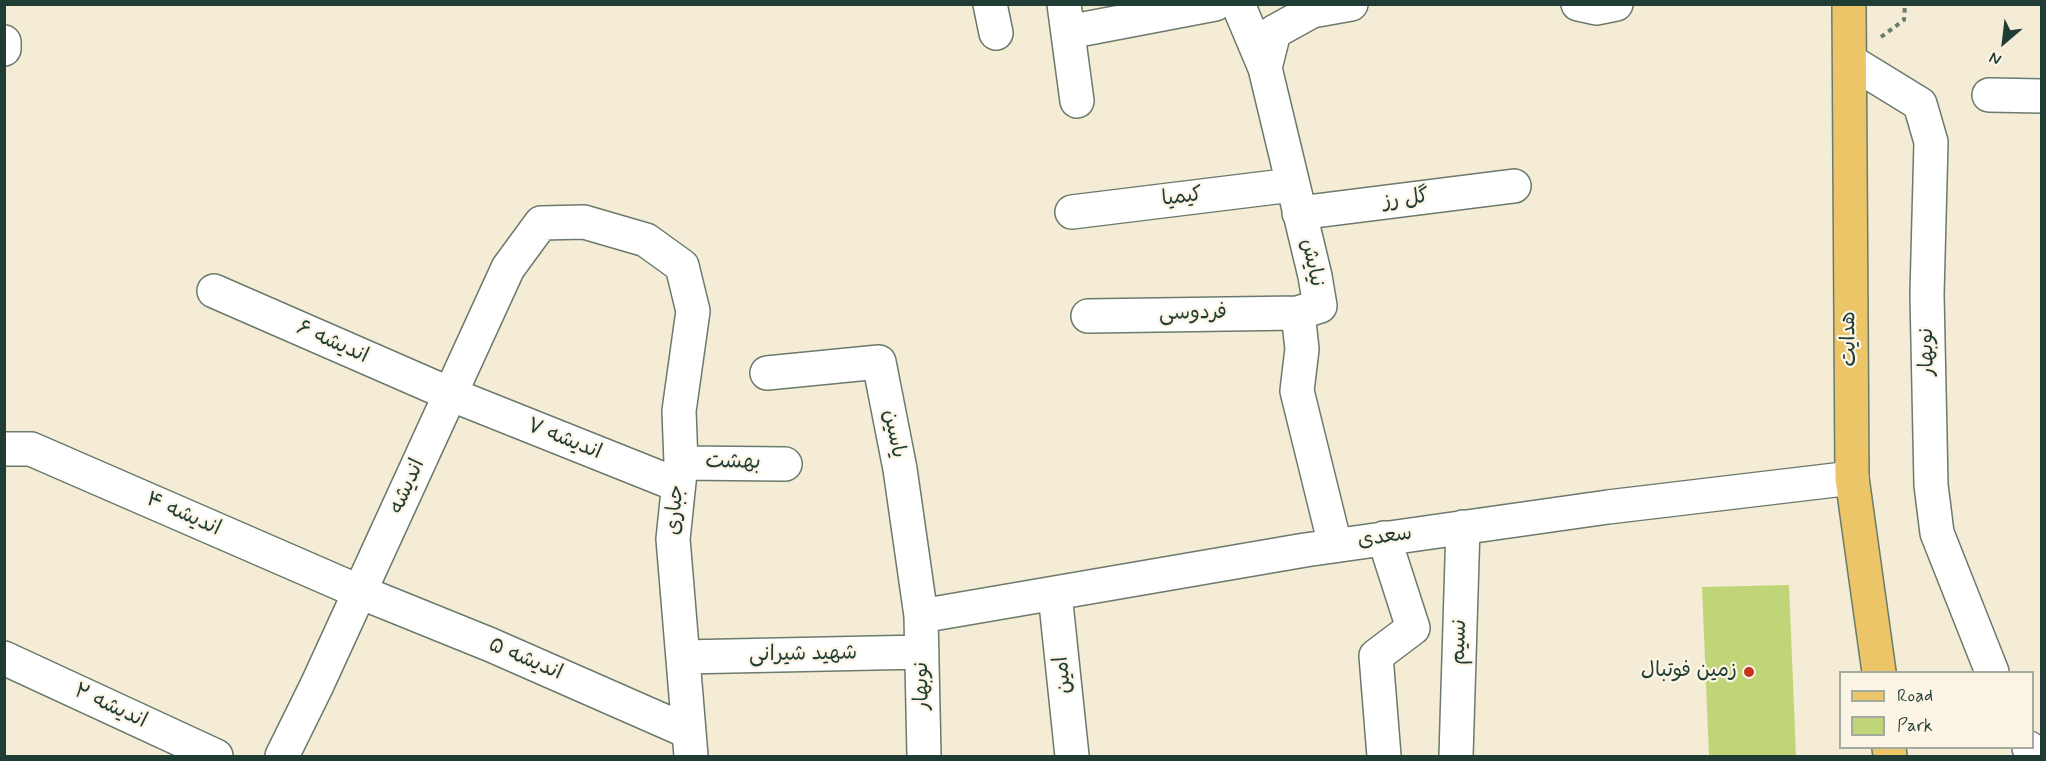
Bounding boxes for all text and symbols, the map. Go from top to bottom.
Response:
north arrow [1974,12,2034,72]
text: N [1986,47,2005,70]
street label: کیمیا [1160,183,1204,213]
street label: گل رز [1382,185,1430,215]
street label: نیایش [1294,237,1328,289]
street label: فردوسی [1159,301,1227,327]
street label: هدایت [1837,311,1863,367]
street label: اندیشه ۶ [292,316,372,370]
street label: نوبهار [1915,327,1941,377]
street label: یاسین [876,408,910,460]
street label: اندیشه ۷ [523,414,605,466]
street label: بهشت [705,450,761,476]
street label: اندیشه [385,455,431,519]
street label: جباری [662,484,690,536]
street label: اندیشه ۴ [142,487,224,543]
street label: سعدی [1356,522,1414,554]
street label: نسیم [1447,619,1473,665]
street label: اندیشه ۵ [484,633,566,687]
street label: شهید شیرانی [749,641,857,669]
street label: امین [1050,655,1078,695]
place label: زمین فوتبال [1641,659,1737,685]
street label: نوبهار [910,661,936,711]
marker: زمین فوتبال [1742,665,1756,679]
legend [1839,671,2034,749]
street label: اندیشه ۲ [69,679,151,735]
text: Road [1897,684,1933,708]
text: Park [1897,714,1933,738]

